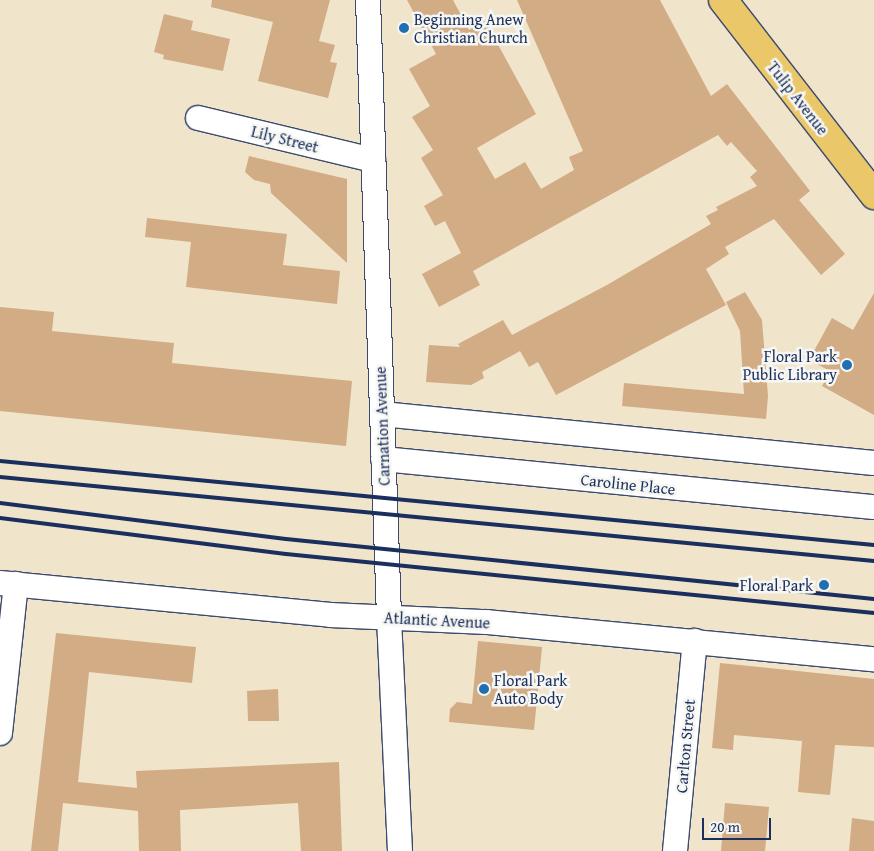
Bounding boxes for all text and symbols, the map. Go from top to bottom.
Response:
place label: Beginning Anew Christian Church [414,9,528,47]
marker: Beginning Anew Christian Church [398,22,410,34]
street label: Tulip Avenue [763,57,833,139]
street label: Lily Street [249,121,321,157]
place label: Floral Park Public Library [743,346,837,384]
marker: Floral Park Public Library [841,359,853,371]
street label: Carnation Avenue [370,366,394,486]
street label: Caroline Place [580,469,676,499]
place label: Floral Park [740,575,813,595]
marker: Floral Park [817,578,831,592]
street label: Atlantic Avenue [383,608,491,632]
place label: Floral Park Auto Body [494,670,567,708]
marker: Floral Park Auto Body [478,683,490,695]
street label: Carlton Street [671,698,699,794]
scale bar [704,808,773,840]
text: 20 m [710,816,740,837]

